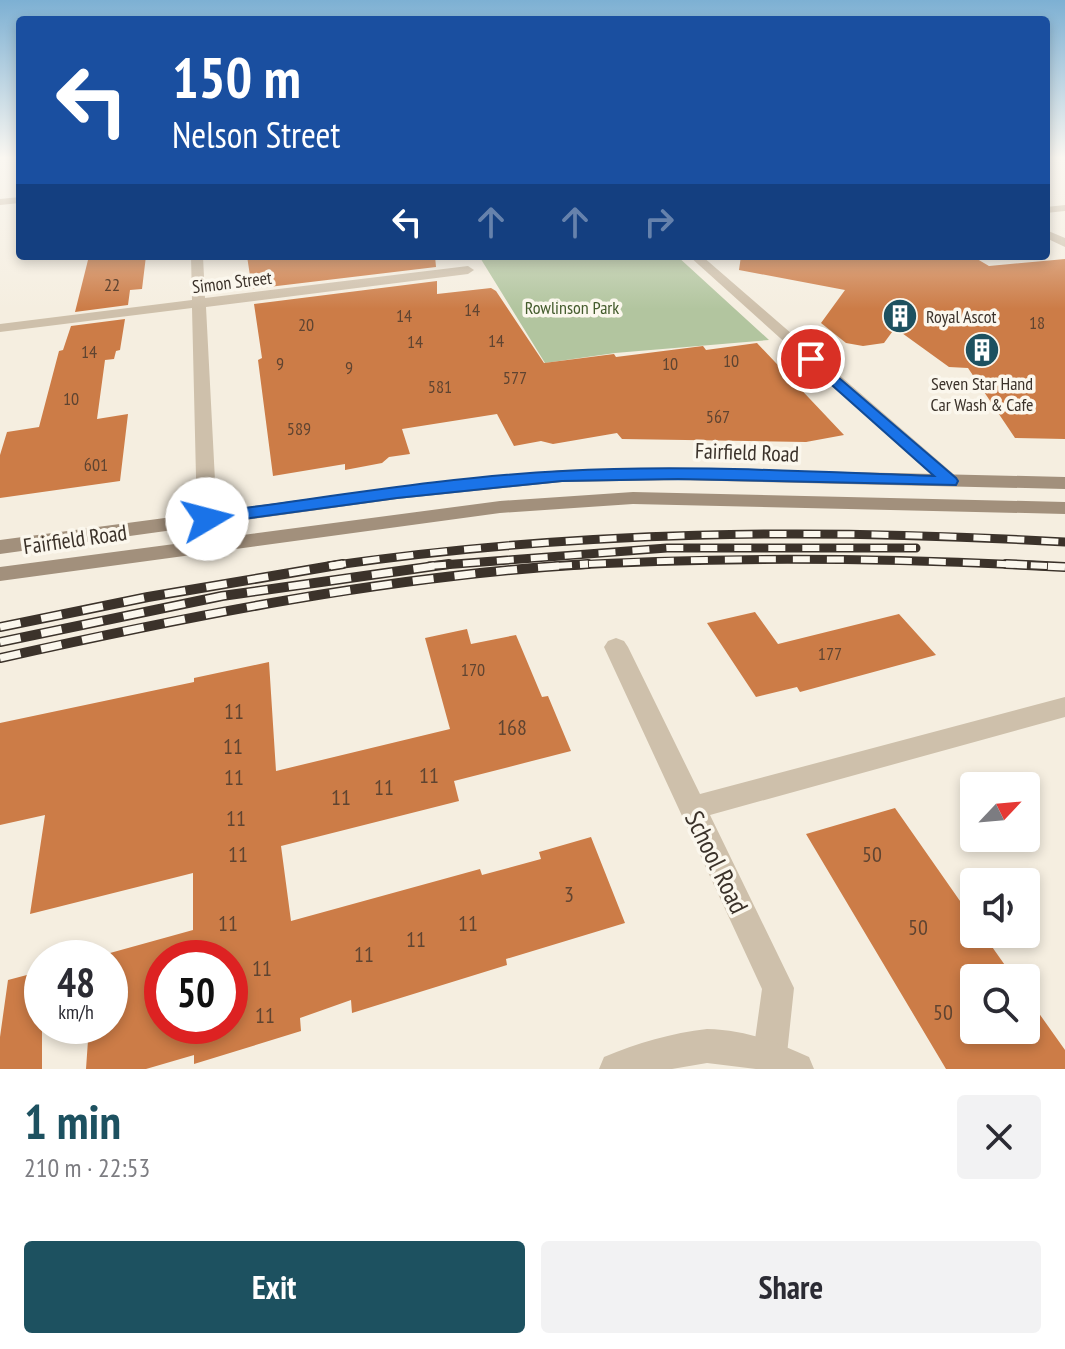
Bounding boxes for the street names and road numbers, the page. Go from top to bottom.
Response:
street label: Simon Street [191,266,273,298]
street label: Fairfield Road [694,436,800,468]
street label: Fairfield Road [21,518,129,560]
street label: School Road [678,805,756,919]

